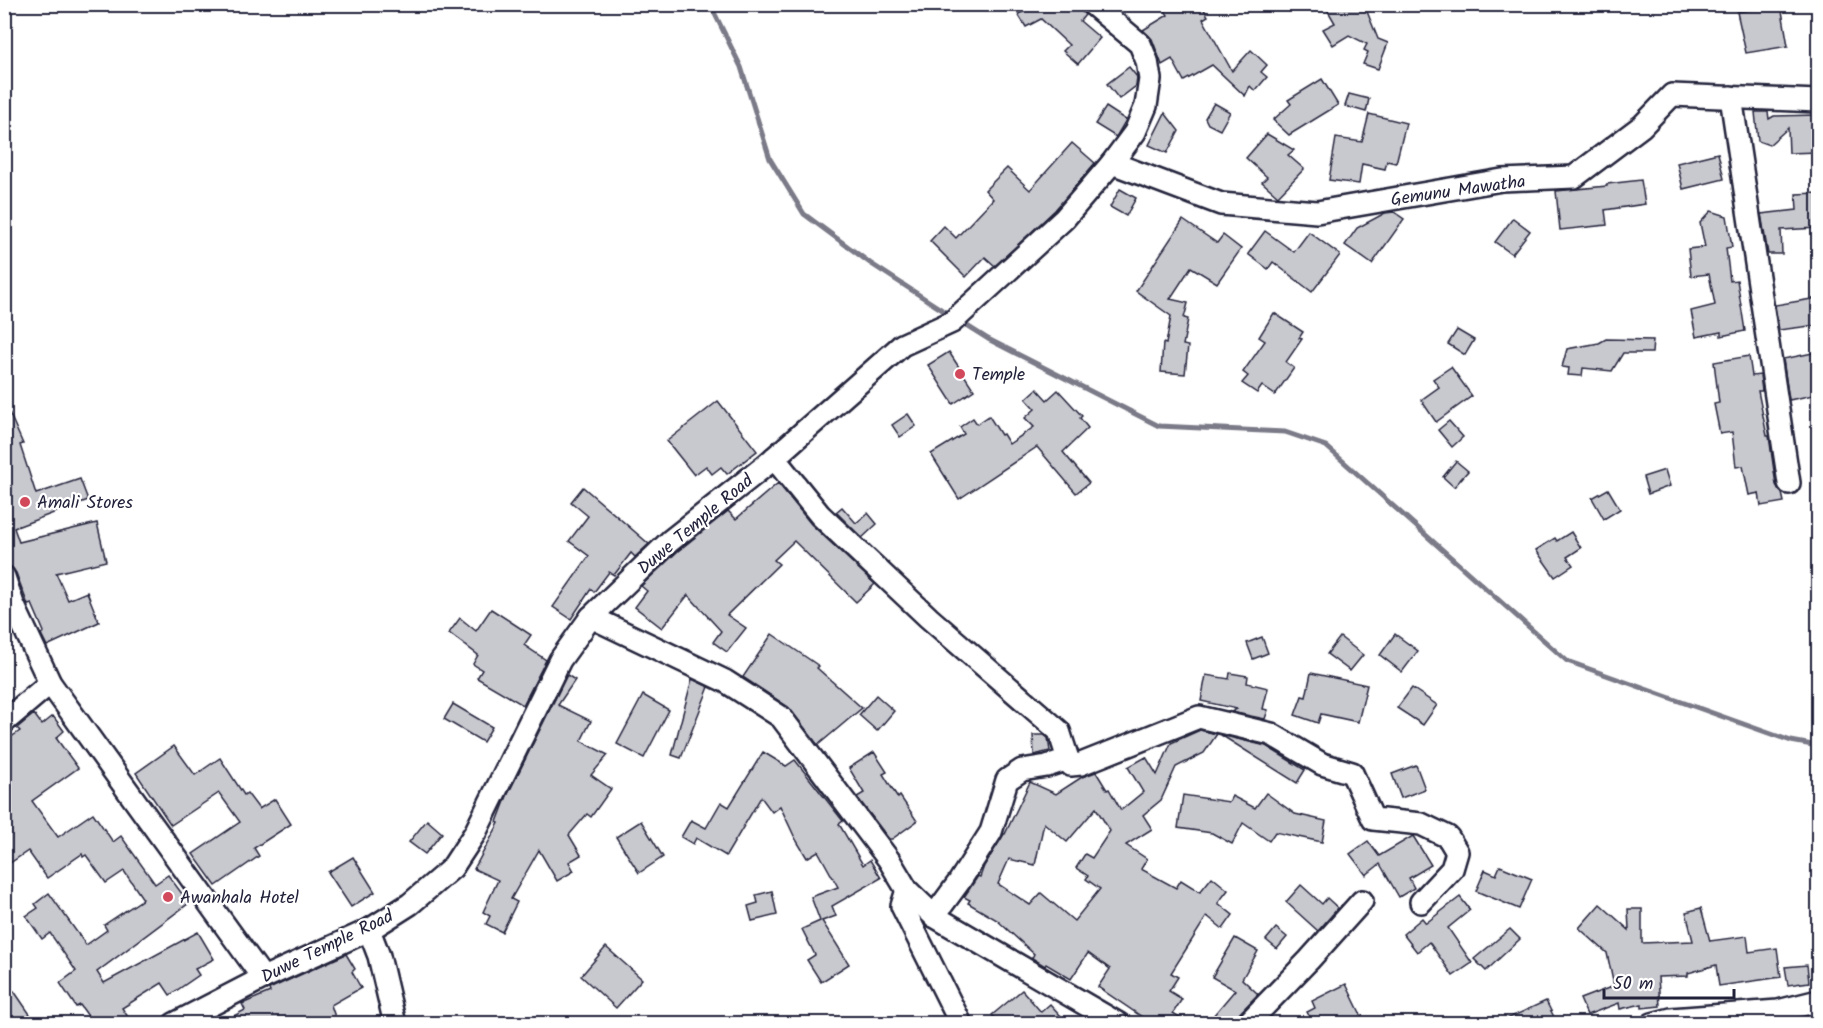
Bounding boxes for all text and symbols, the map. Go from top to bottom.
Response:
street label: Gemunu Mawatha [1389,168,1527,215]
place label: Temple [972,361,1025,390]
marker: Temple [953,367,967,381]
street label: Duwe Temple Road [631,467,761,583]
place label: Amali Stores [37,489,133,518]
marker: Amali Stores [18,495,32,509]
place label: Awanhala Hotel [180,884,300,913]
marker: Awanhala Hotel [161,890,175,904]
street label: Duwe Temple Road [257,902,400,992]
scale bar [1604,962,1734,1000]
text: 50 m [1613,970,1653,999]

